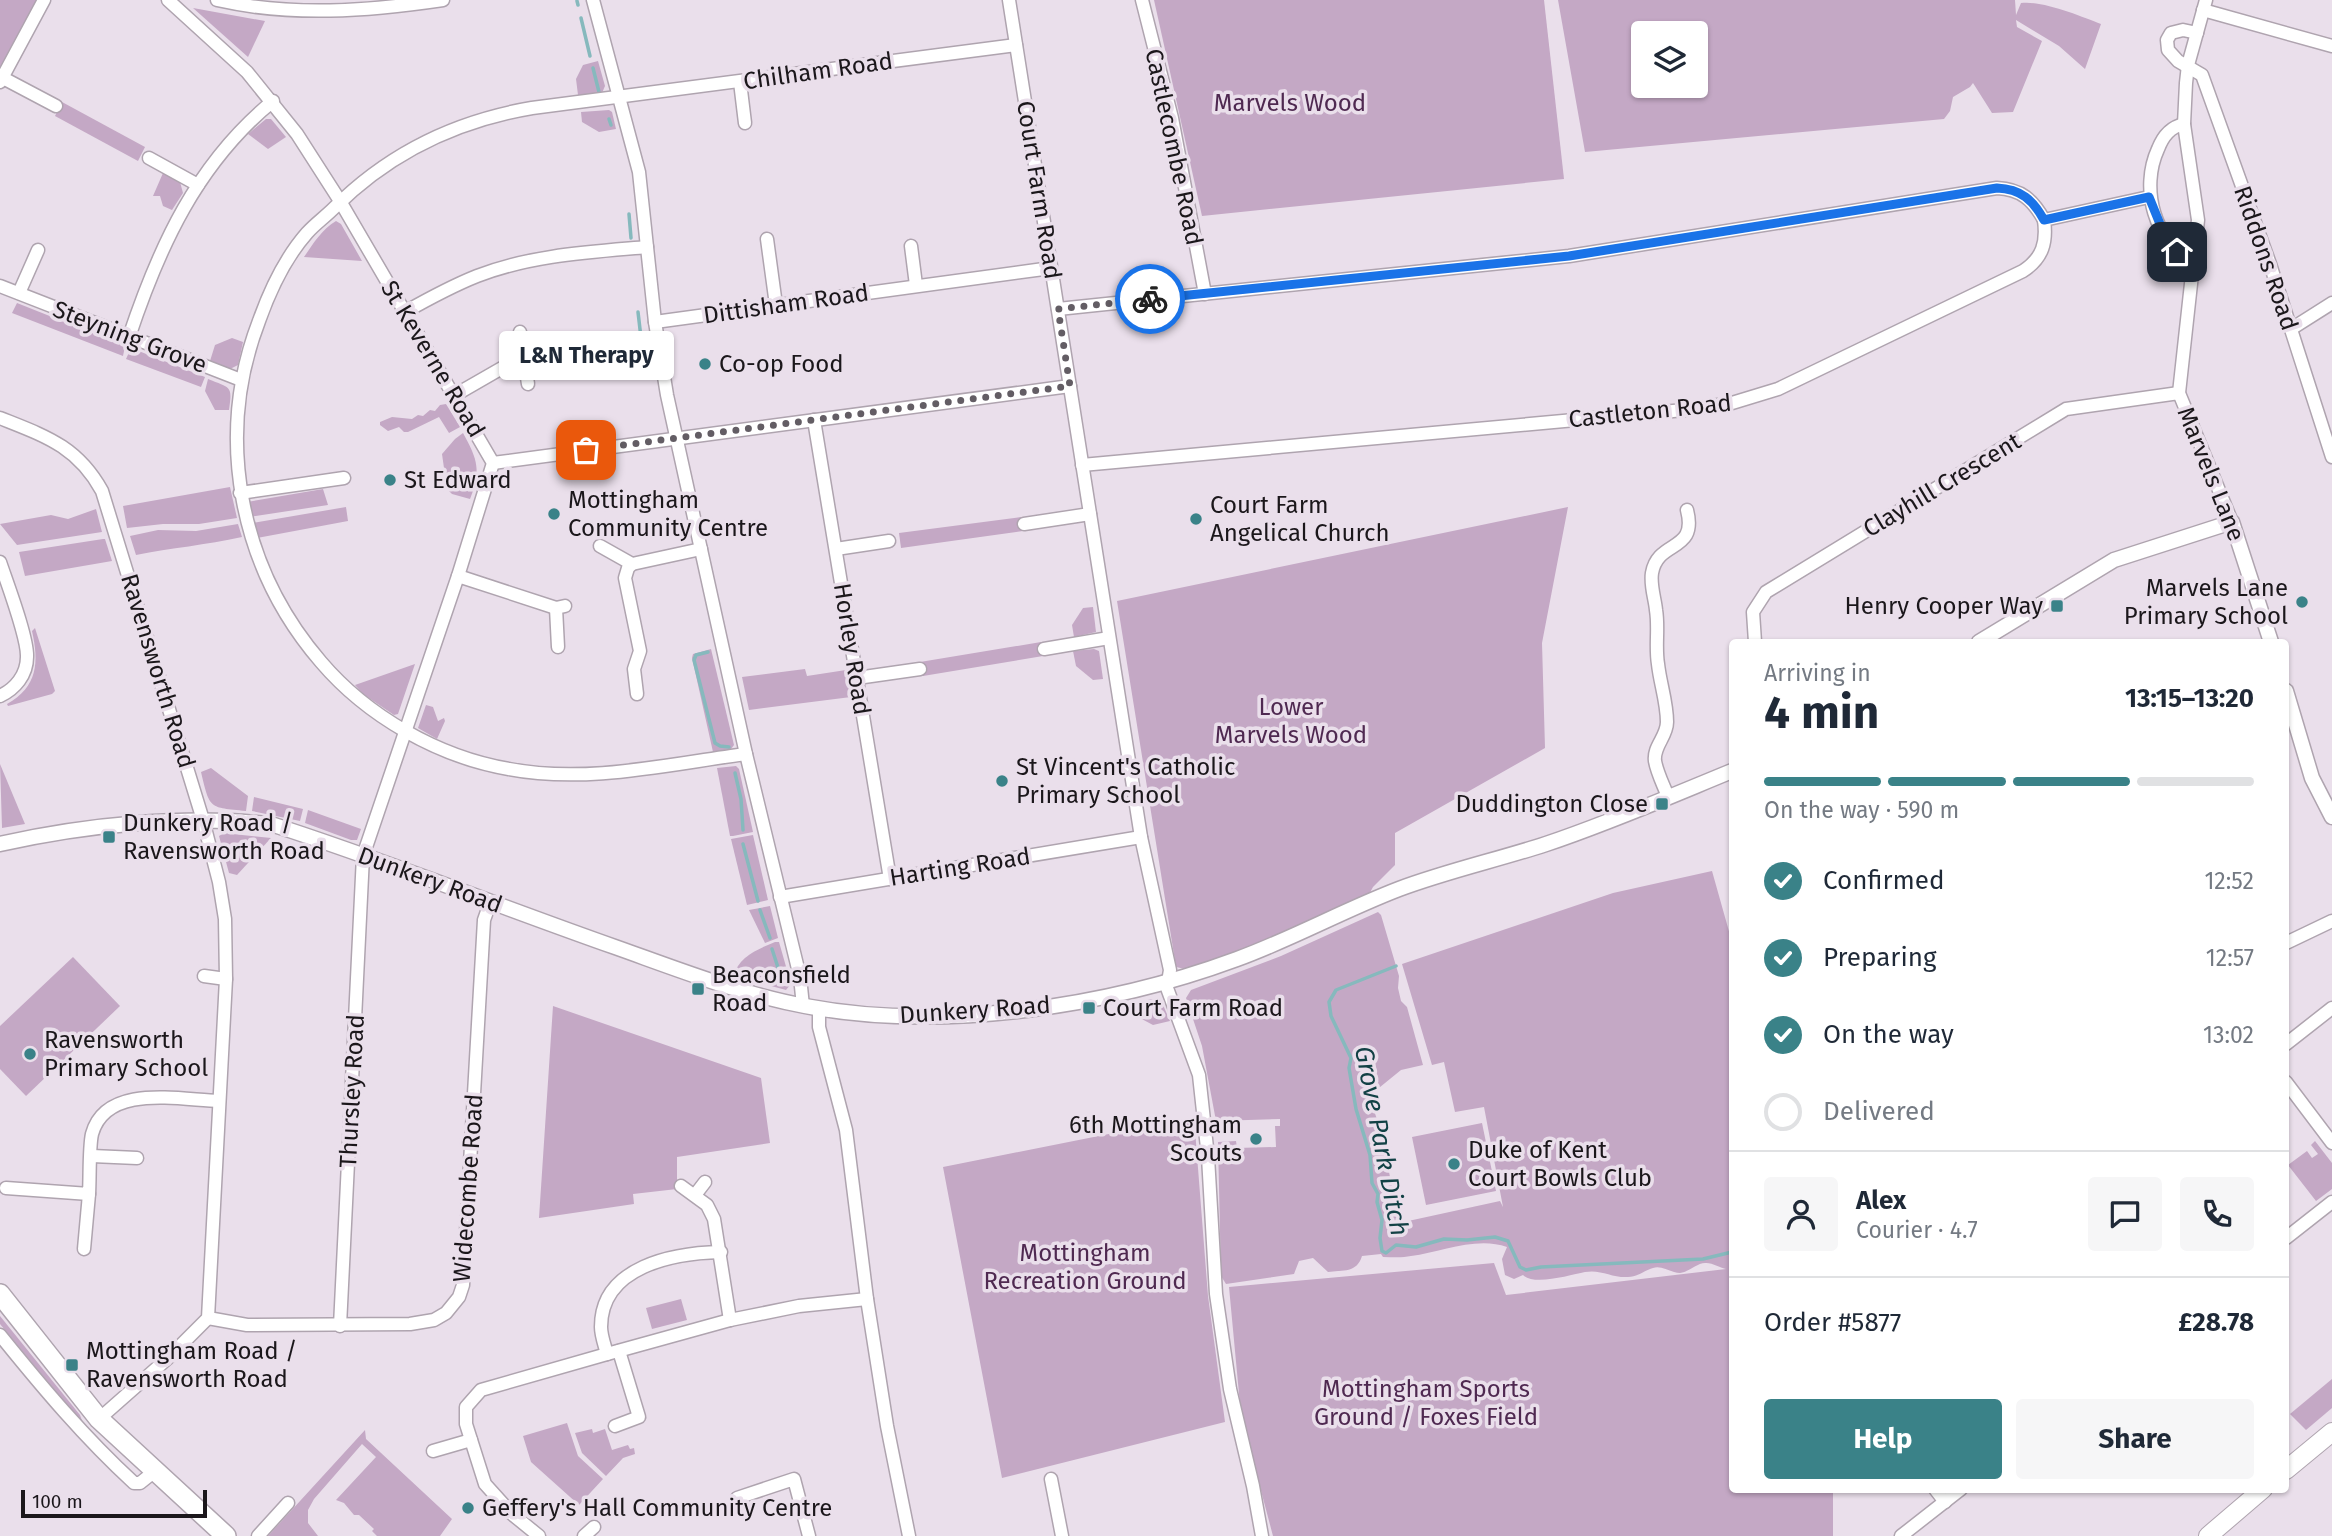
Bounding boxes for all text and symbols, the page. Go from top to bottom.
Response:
map controls [1631,21,1708,98]
button: layers [1631,21,1708,98]
street label: Castlecombe Road [1139,46,1209,248]
street label: Chilham Road [742,47,894,95]
park label: Marvels Wood [1214,89,1366,117]
street label: Court Farm Road [1011,99,1067,281]
street label: Riddons Road [2228,182,2304,334]
pin [2147,222,2207,282]
icon: home [2158,233,2196,271]
courier [1115,264,1185,334]
street label: St Keverne Road [375,276,491,442]
street label: Dittisham Road [701,279,871,329]
icon: bike [1131,280,1169,318]
street label: Steyning Grove [49,295,211,379]
callout: L&N Therapy [498,331,674,380]
text: L&N Therapy [519,341,654,369]
place label: Co-op Food [719,350,844,378]
marker: Co-op Food [697,356,713,372]
street label: Castleton Road [1567,389,1733,433]
street label: Marvels Lane [2171,403,2251,545]
pin [556,420,616,480]
street label: Clayhill Crescent [1858,427,2026,543]
icon: bag [567,431,605,469]
place label: St Edward [404,466,512,494]
marker: St Edward [382,472,398,488]
place label: Mottingham Community Centre [568,486,768,542]
place label: Court Farm Angelical Church [1210,491,1390,547]
marker: Mottingham Community Centre [546,506,562,522]
marker: Court Farm Angelical Church [1188,511,1204,527]
street label: Ravensworth Road [115,570,201,772]
place label: Marvels Lane Primary School [2124,574,2288,630]
street label: Horley Road [828,581,876,717]
place label: Henry Cooper Way [1845,592,2043,620]
marker: Marvels Lane Primary School [2294,594,2310,610]
marker: Henry Cooper Way [2049,598,2065,614]
text: Arriving in [1764,659,1871,687]
text: 13:15–13:20 [2125,683,2254,714]
text: 4 min [1764,685,1879,740]
park label: Lower Marvels Wood [1215,693,1367,749]
place label: St Vincent's Catholic Primary School [1016,753,1236,809]
marker: St Vincent's Catholic Primary School [994,773,1010,789]
place label: Duddington Close [1455,790,1648,818]
marker: Duddington Close [1654,796,1670,812]
text: On the way · 590 m [1764,796,1959,824]
place label: Dunkery Road / Ravensworth Road [123,809,325,865]
marker: Dunkery Road / Ravensworth Road [101,829,117,845]
street label: Dunkery Road [354,841,506,919]
street label: Harting Road [888,842,1032,892]
icon: check [1764,862,1802,900]
text: Confirmed [1823,865,1944,896]
text: 12:52 [2204,867,2254,895]
icon: check [1764,939,1802,977]
text: Preparing [1823,942,1936,973]
text: 12:57 [2206,944,2254,972]
place label: Beaconsfield Road [712,961,851,1017]
marker: Beaconsfield Road [690,981,706,997]
street label: Dunkery Road [898,991,1052,1029]
place label: Court Farm Road [1103,994,1283,1022]
marker: Court Farm Road [1081,1000,1097,1016]
street label: Thursley Road [334,1013,370,1169]
icon: check [1764,1016,1802,1054]
text: On the way [1823,1019,1954,1050]
text: 13:02 [2203,1021,2254,1049]
place label: Ravensworth Primary School [44,1026,208,1082]
water label: Grove Park Ditch [1348,1044,1415,1239]
marker: Ravensworth Primary School [22,1046,38,1062]
street label: Widecombe Road [447,1093,489,1283]
text: Delivered [1823,1096,1935,1127]
place label: 6th Mottingham Scouts [1069,1111,1242,1167]
marker: 6th Mottingham Scouts [1248,1131,1264,1147]
place label: Duke of Kent Court Bowls Club [1468,1136,1652,1192]
marker: Duke of Kent Court Bowls Club [1446,1156,1462,1172]
button: person [1764,1177,1838,1251]
button: chat [2088,1177,2162,1251]
button: phone [2180,1177,2254,1251]
text: Alex [1856,1185,1906,1216]
text: Courier · 4.7 [1856,1216,1978,1244]
park label: Mottingham Recreation Ground [983,1239,1187,1295]
text: Order #5877 [1764,1307,1901,1338]
text: £28.78 [2178,1307,2254,1338]
place label: Mottingham Road / Ravensworth Road [86,1337,298,1393]
marker: Mottingham Road / Ravensworth Road [64,1357,80,1373]
park label: Mottingham Sports Ground / Foxes Field [1314,1375,1538,1431]
button: Help [1764,1399,2002,1479]
button: Share [2016,1399,2254,1479]
scale bar [21,1487,206,1519]
text: 100 m [32,1490,83,1513]
place label: Geffery's Hall Community Centre [482,1494,832,1522]
marker: Geffery's Hall Community Centre [460,1500,476,1516]

